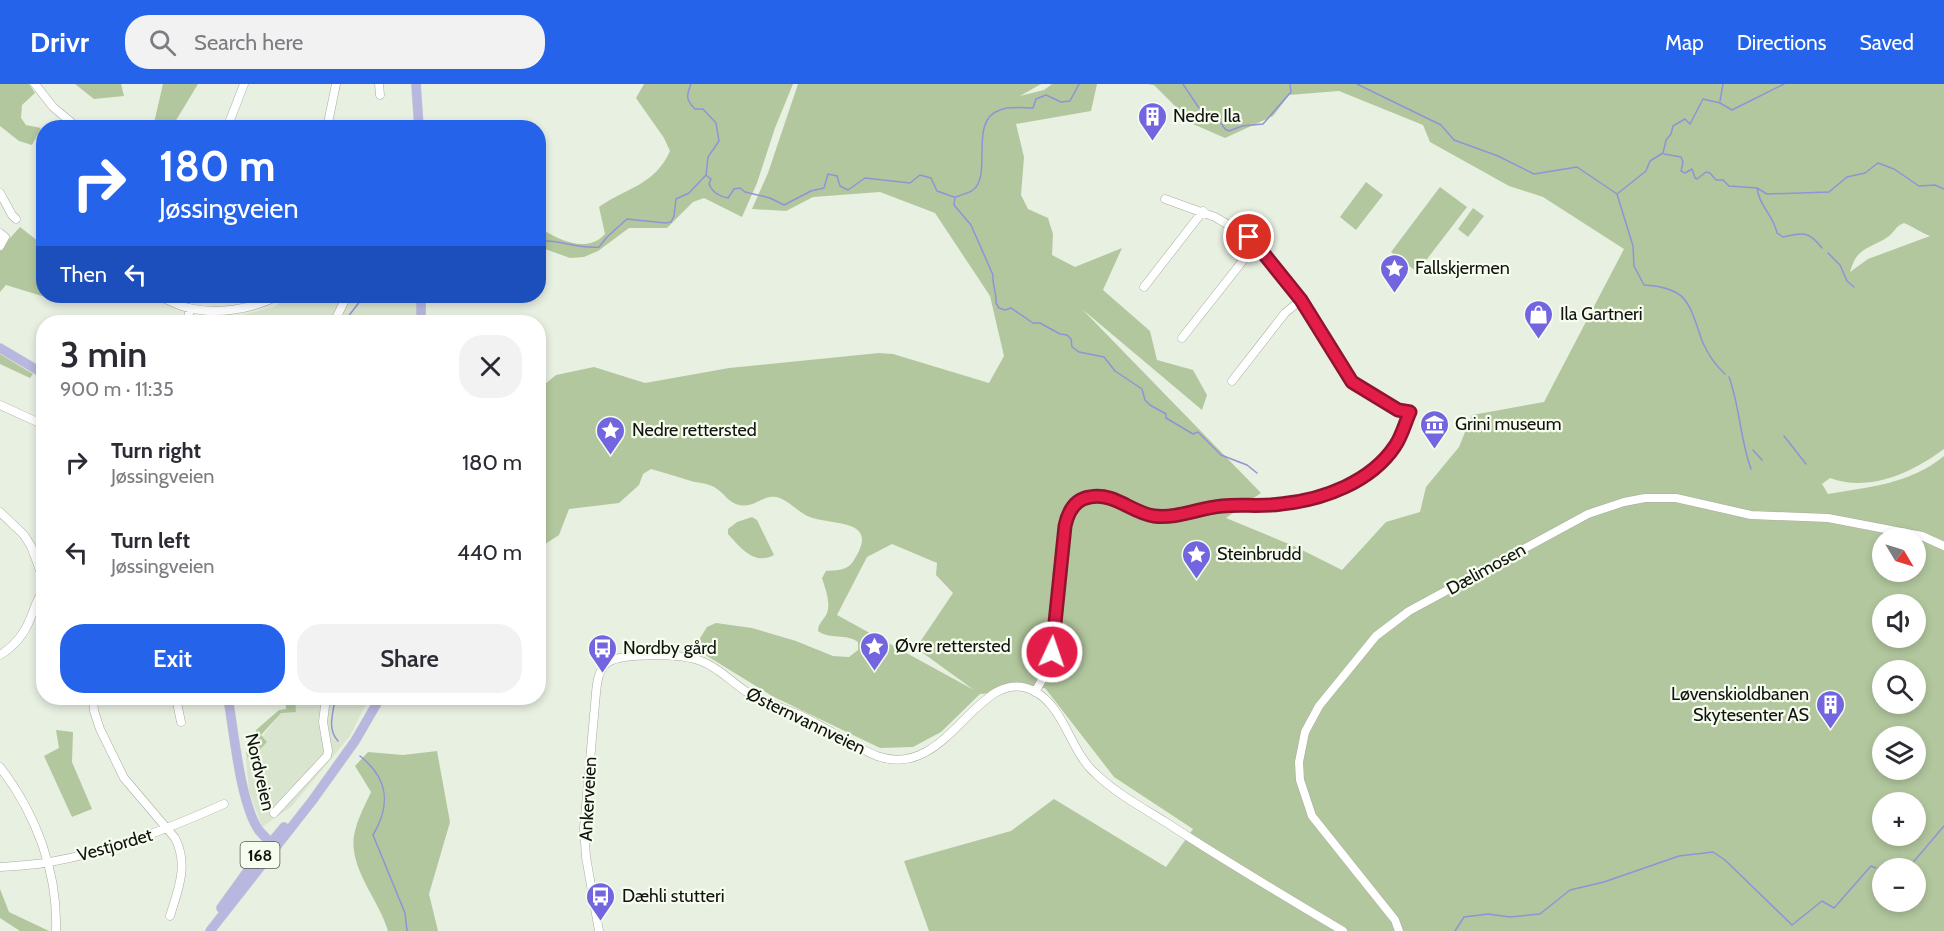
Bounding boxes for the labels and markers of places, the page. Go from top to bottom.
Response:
building icon: Nedre Ila [1136,100,1168,142]
place label: Nedre Ila [1173,105,1241,127]
pin [1223,211,1274,262]
place icon: Fallskjermen [1378,252,1410,294]
place label: Fallskjermen [1415,257,1510,279]
shop icon: Ila Gartneri [1523,298,1555,340]
place label: Ila Gartneri [1560,303,1643,325]
museum icon: Grini museum [1418,408,1450,450]
place label: Grini museum [1455,413,1562,435]
place icon: Nedre rettersted [595,414,627,456]
place label: Nedre rettersted [632,419,757,441]
place icon: Steinbrudd [1180,538,1212,580]
place label: Steinbrudd [1217,543,1301,565]
place icon: Øvre rettersted [858,630,890,672]
bus stop icon: Nordby gård [586,632,618,674]
place label: Øvre rettersted [895,635,1011,657]
place label: Nordby gård [623,637,717,659]
place label: Løvenskioldbanen Skytesenter AS [1671,683,1809,726]
building icon: Løvenskioldbanen Skytesenter AS [1814,688,1846,730]
bus stop icon: Dæhli stutteri [585,880,617,922]
place label: Dæhli stutteri [622,885,725,907]

